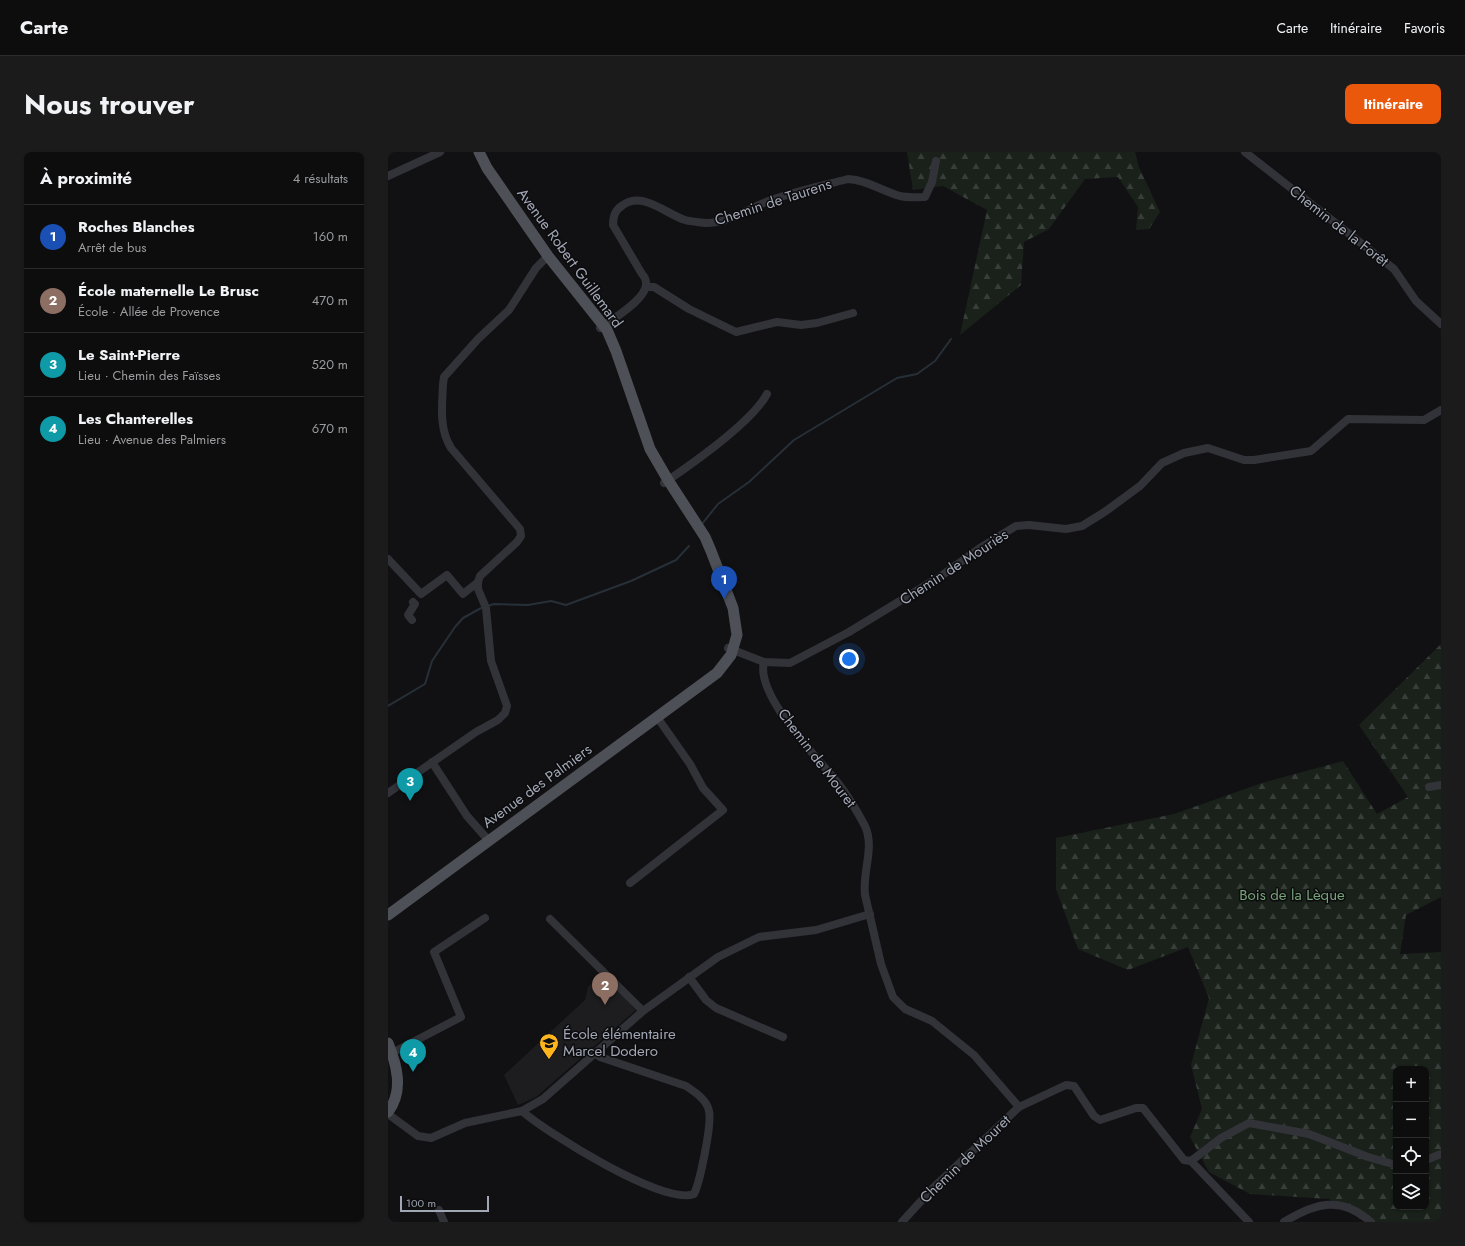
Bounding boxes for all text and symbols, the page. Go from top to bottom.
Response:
text: Carte [20,14,68,41]
text: Carte [1276,18,1308,38]
text: Itinéraire [1330,18,1382,38]
text: Favoris [1404,18,1445,38]
text: Nous trouver [24,84,195,125]
button: Itinéraire [1345,84,1441,124]
text: À proximité [40,166,132,190]
text: 4 résultats [293,169,348,188]
street label: Chemin de Taurens [712,173,834,231]
street label: Chemin de la Forêt [1284,180,1394,272]
street label: Avenue Robert Guillemard [512,184,628,332]
text: Roches Blanches [78,216,195,238]
text: 1 [50,227,56,246]
text: 160 m [313,227,348,246]
text: Arrêt de bus [78,238,147,257]
text: École maternelle Le Brusc [78,280,259,302]
text: 2 [49,291,57,310]
text: 470 m [312,291,348,310]
text: École · Allée de Provence [78,302,220,321]
text: Le Saint-Pierre [78,344,180,366]
text: 3 [49,355,57,374]
text: 520 m [311,355,348,374]
text: Lieu · Chemin des Faïsses [78,366,221,385]
text: Les Chanterelles [78,408,193,430]
text: 4 [48,419,58,438]
text: 670 m [312,419,348,438]
text: Lieu · Avenue des Palmiers [78,430,226,449]
street label: Chemin de Mouriès [895,524,1013,610]
pin: 1 [711,566,737,599]
your location [839,649,859,669]
street label: Chemin de Mouret [772,704,862,812]
street label: Avenue des Palmiers [478,739,596,833]
pin: 3 [397,768,423,801]
park label: Bois de la Lèque [1239,884,1345,906]
pin: 2 [592,972,618,1005]
place label: École élémentaire Marcel Dodero [563,1023,676,1062]
school or university icon: École élémentaire Marcel Dodero [538,1032,560,1060]
pin: 4 [400,1039,426,1072]
map controls [1393,1066,1429,1210]
button: + [1393,1066,1429,1102]
button: − [1393,1102,1429,1138]
street label: Chemin de Mouret [915,1109,1016,1208]
button: locate [1393,1138,1429,1174]
button: layers [1393,1174,1429,1210]
scale bar [400,1194,489,1213]
text: 100 m [406,1195,436,1211]

